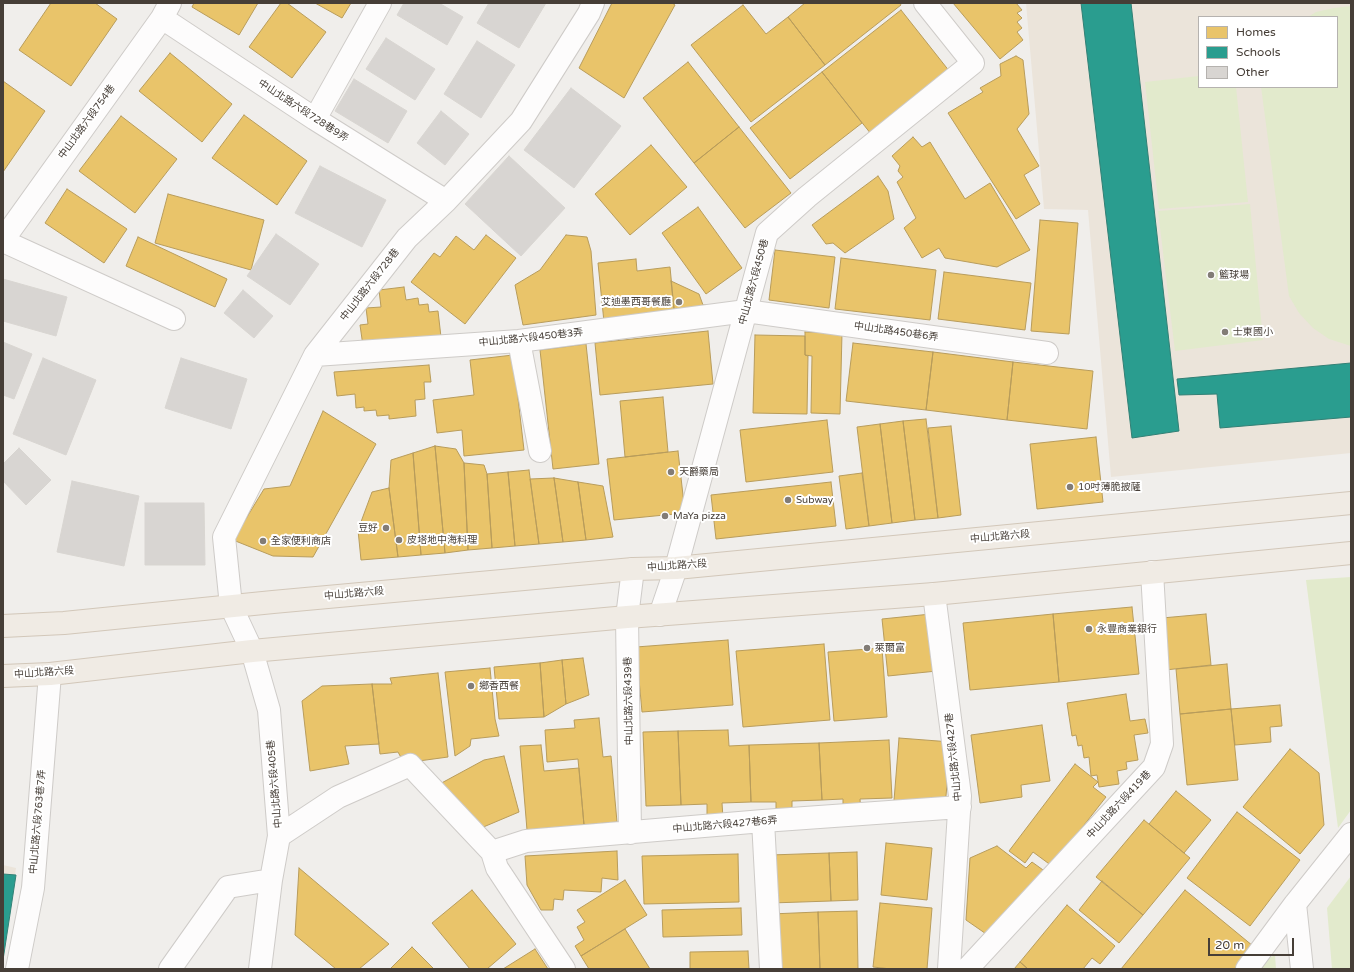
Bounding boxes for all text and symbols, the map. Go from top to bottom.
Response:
legend [1198,16,1338,88]
text: Homes [1236,25,1276,39]
text: Schools [1236,45,1280,59]
text: Other [1236,65,1269,79]
street label: 中山北路六段728巷9弄 [256,77,350,145]
street label: 中山北路六段754巷 [56,83,118,161]
street label: 中山北路六段450巷 [737,238,771,326]
street label: 中山北路六段728巷 [338,246,402,324]
place label: 籃球場 [1219,269,1249,281]
marker: 籃球場 [1206,270,1216,280]
place label: 艾迪墨西哥餐廳 [601,296,671,308]
marker: 艾迪墨西哥餐廳 [674,297,684,307]
street label: 中山北路450巷6弄 [853,320,939,344]
place label: 士東國小 [1233,326,1273,338]
street label: 中山北路六段450巷3弄 [478,327,584,349]
marker: 士東國小 [1220,327,1230,337]
place label: 天爵藥局 [679,466,719,478]
marker: 天爵藥局 [666,467,676,477]
place label: 10吋薄脆披薩 [1078,481,1141,493]
marker: 10吋薄脆披薩 [1065,482,1075,492]
place label: Subway [796,494,833,506]
marker: Subway [783,495,793,505]
place label: MaYa pizza [673,510,726,522]
marker: MaYa pizza [660,511,670,521]
place label: 豆好 [358,522,378,534]
marker: 豆好 [381,523,391,533]
street label: 中山北路六段 [970,528,1030,546]
place label: 皮塔地中海料理 [407,534,477,546]
place label: 全家便利商店 [271,535,331,547]
marker: 皮塔地中海料理 [394,535,404,545]
marker: 全家便利商店 [258,536,268,546]
street label: 中山北路六段 [647,558,707,574]
street label: 中山北路六段 [324,585,384,603]
place label: 永豐商業銀行 [1097,623,1157,635]
marker: 永豐商業銀行 [1084,624,1094,634]
place label: 萊爾富 [875,642,905,654]
marker: 萊爾富 [862,643,872,653]
street label: 中山北路六段439巷 [622,656,636,746]
street label: 中山北路六段 [14,665,74,681]
place label: 鄉香西餐 [479,680,519,692]
marker: 鄉香西餐 [466,681,476,691]
street label: 中山北路六段427巷 [943,712,965,802]
street label: 中山北路六段405巷 [265,739,285,829]
street label: 中山北路六段419巷 [1084,768,1154,842]
street label: 中山北路六段763巷7弄 [27,769,49,875]
street label: 中山北路六段427巷6弄 [672,814,778,836]
scale bar [1210,930,1296,956]
text: 20 m [1215,938,1244,952]

